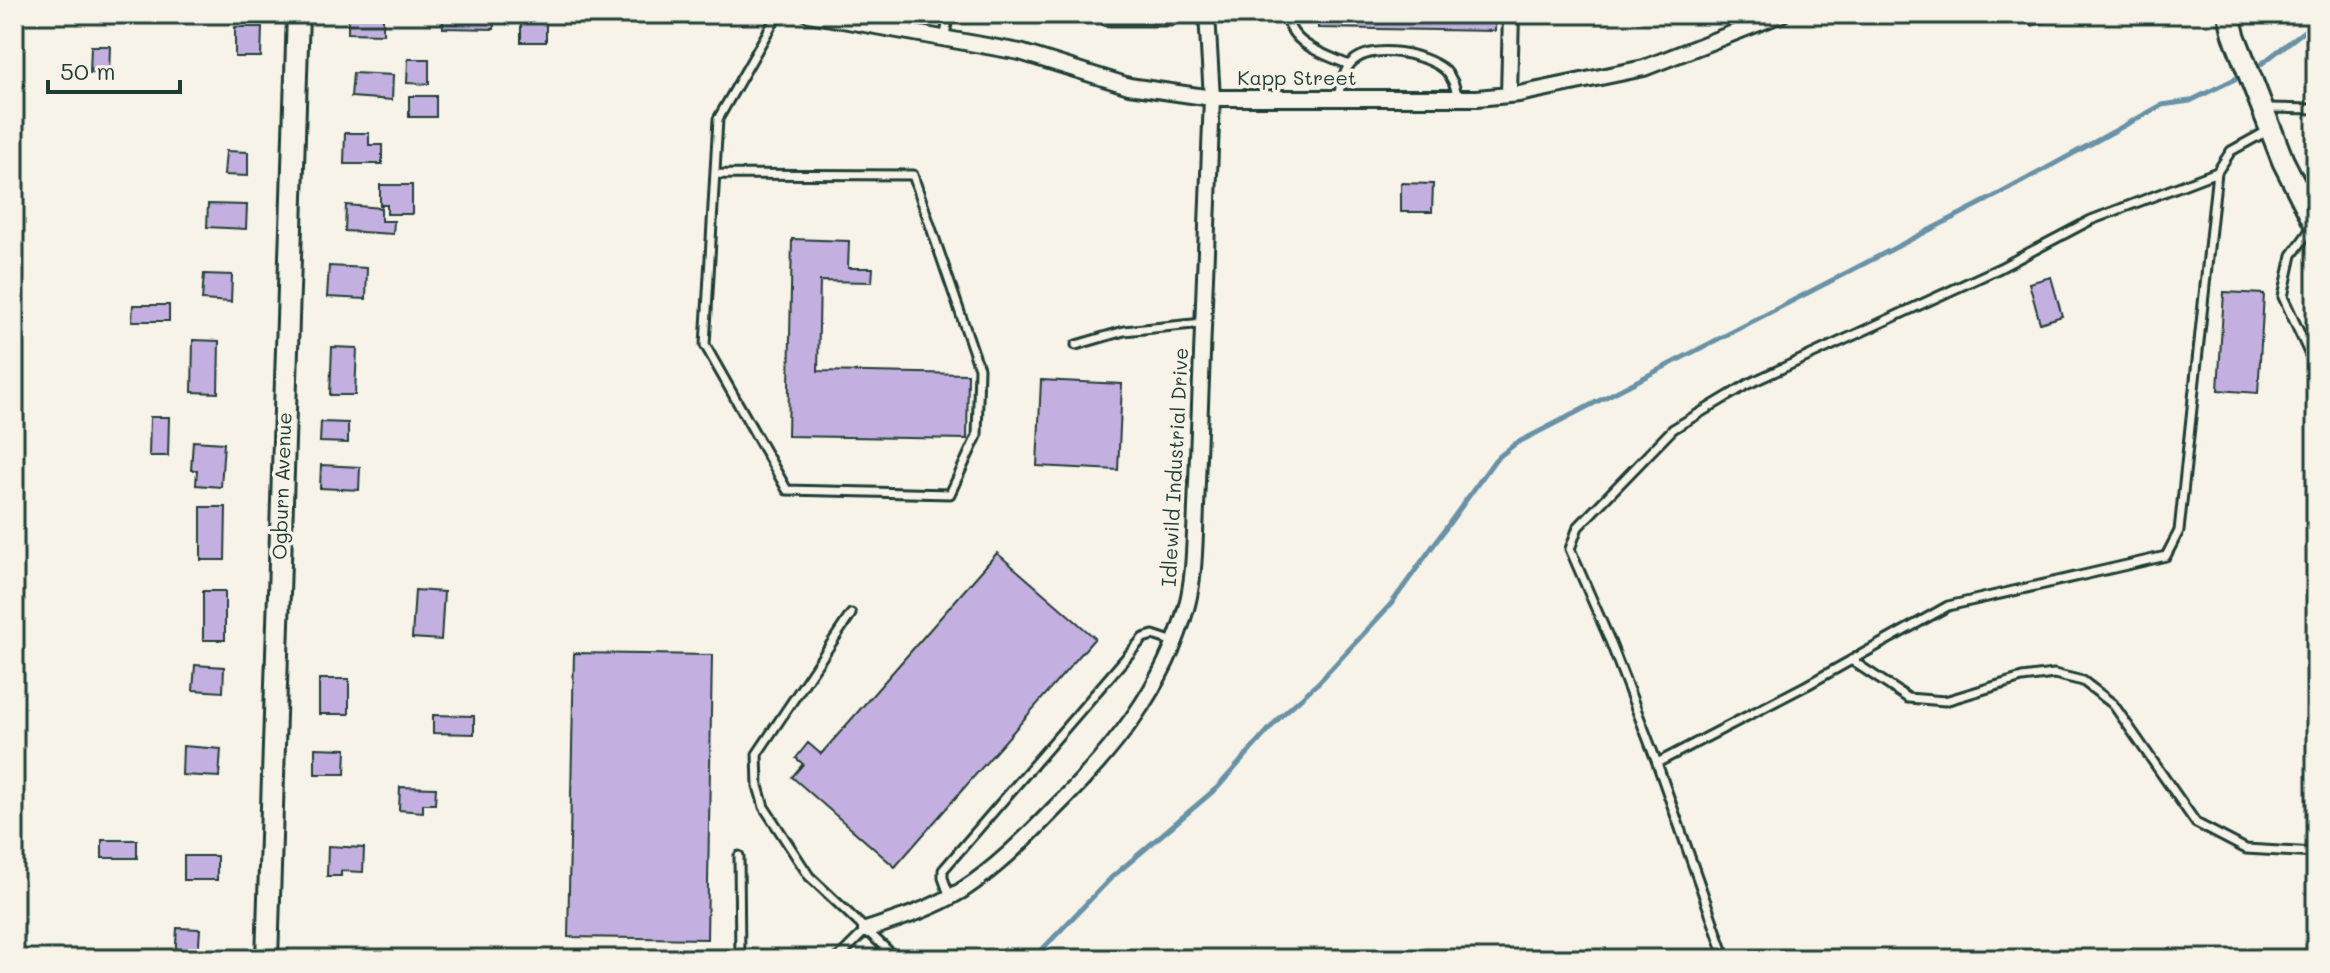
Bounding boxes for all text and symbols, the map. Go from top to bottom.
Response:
scale bar [48,44,180,94]
text: 50 m [60,55,116,86]
street label: Kapp Street [1237,64,1357,90]
street label: Idlewild Industrial Drive [1155,347,1193,587]
street label: Ogburn Avenue [265,412,297,560]

